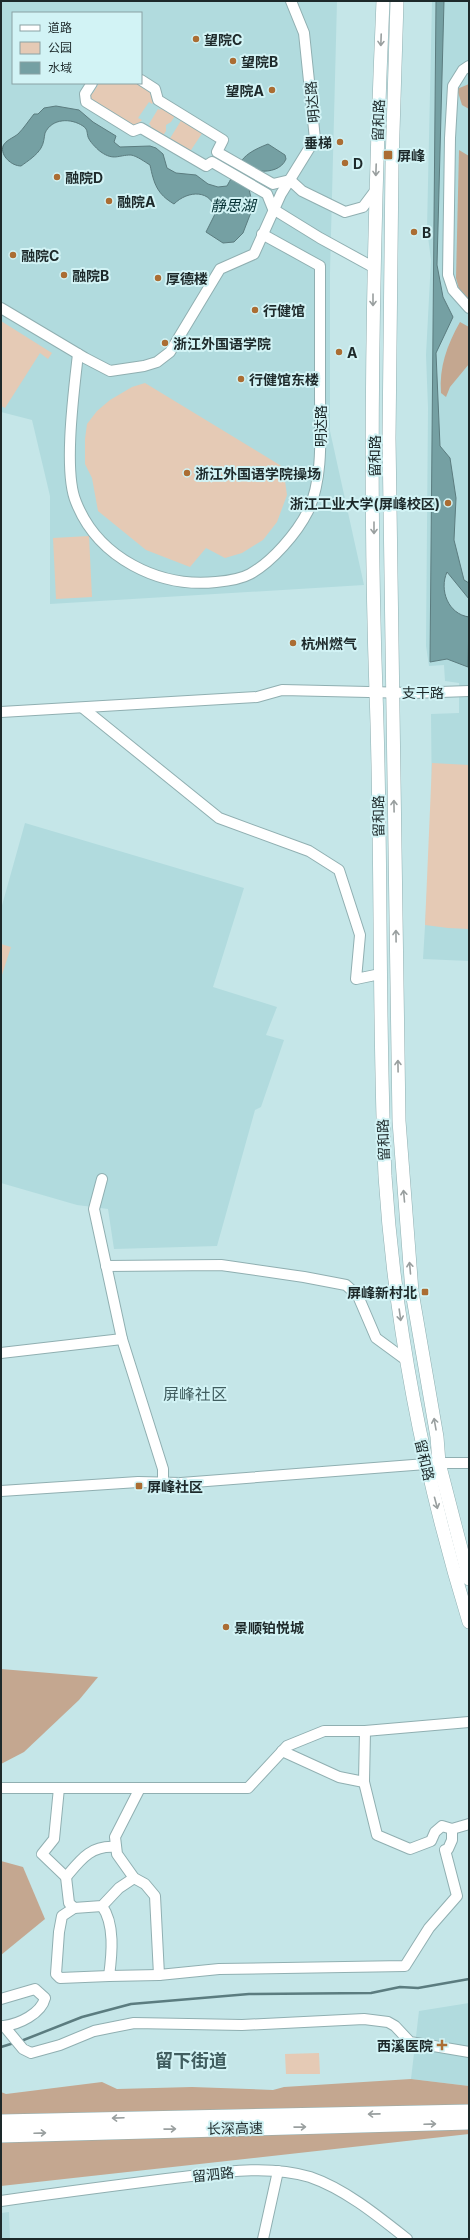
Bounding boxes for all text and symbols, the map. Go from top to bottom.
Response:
legend [12,12,142,84]
text: 道路 [48,20,72,35]
place label: 望院C [204,31,242,48]
one-way arrow [377,33,385,46]
marker: 望院C [191,34,201,44]
text: 公园 [48,40,72,55]
place label: 望院B [241,53,278,70]
marker: 望院B [228,56,238,66]
text: 水域 [48,60,72,75]
street label: 明达路 [302,80,322,124]
place label: 望院A [226,82,265,99]
marker: 望院A [267,85,277,95]
street label: 留和路 [369,99,387,141]
place label: 垂梯 [304,134,332,151]
marker: 垂梯 [335,137,345,147]
place label: 屏峰 [397,147,425,164]
marker: 屏峰 [382,149,394,161]
place label: D [353,155,363,172]
marker: D [340,158,350,168]
one-way arrow [372,163,380,176]
place label: 融院D [65,169,103,186]
marker: 融院D [52,172,62,182]
place label: 融院A [117,193,156,210]
marker: 融院A [104,196,114,206]
water label: 静思湖 [210,196,257,215]
place label: B [422,224,431,241]
marker: B [409,227,419,237]
place label: 融院C [21,247,59,264]
marker: 融院C [8,250,18,260]
place label: 融院B [72,267,109,284]
marker: 融院B [59,270,69,280]
place label: 厚德楼 [166,270,208,287]
marker: 厚德楼 [153,273,163,283]
one-way arrow [369,293,377,306]
place label: 行健馆 [263,302,305,319]
marker: 行健馆 [250,305,260,315]
place label: 浙江外国语学院 [173,335,271,352]
marker: 浙江外国语学院 [160,338,170,348]
place label: A [347,344,358,361]
marker: A [334,347,344,357]
place label: 行健馆东楼 [249,371,319,388]
marker: 行健馆东楼 [236,374,246,384]
street label: 明达路 [312,405,329,447]
street label: 留和路 [366,435,383,477]
place label: 浙江外国语学院操场 [195,465,321,482]
marker: 浙江外国语学院操场 [182,468,192,478]
place label: 浙江工业大学(屏峰校区) [289,495,440,512]
marker: 浙江工业大学(屏峰校区) [443,498,453,508]
one-way arrow [370,521,378,534]
place label: 杭州燃气 [301,635,357,652]
marker: 杭州燃气 [288,638,298,648]
street label: 支干路 [402,684,444,701]
street label: 留和路 [369,795,387,837]
one-way arrow [390,800,398,813]
one-way arrow [392,930,399,943]
one-way arrow [394,1060,402,1073]
street label: 留和路 [374,1119,392,1161]
one-way arrow [400,1190,408,1203]
one-way arrow [407,1262,414,1275]
place label: 屏峰新村北 [347,1284,417,1301]
marker: 屏峰新村北 [420,1287,430,1297]
one-way arrow [396,1308,403,1321]
district label: 屏峰社区 [163,1384,227,1404]
one-way arrow [431,1418,439,1431]
street label: 留和路 [412,1438,438,1482]
place label: 屏峰社区 [147,1478,203,1495]
marker: 屏峰社区 [134,1481,144,1491]
one-way arrow [432,1496,440,1509]
place label: 景顺铂悦城 [234,1619,304,1636]
marker: 景顺铂悦城 [221,1622,231,1632]
place label: 西溪医院 [377,2037,433,2054]
marker: 西溪医院 [436,2039,448,2051]
district label: 留下街道 [155,2050,227,2071]
one-way arrow [368,2110,381,2118]
one-way arrow [112,2114,125,2122]
street label: 长深高速 [207,2119,263,2137]
one-way arrow [423,2120,436,2128]
one-way arrow [293,2123,306,2131]
one-way arrow [163,2125,176,2133]
one-way arrow [33,2129,46,2137]
street label: 留泗路 [191,2163,235,2185]

